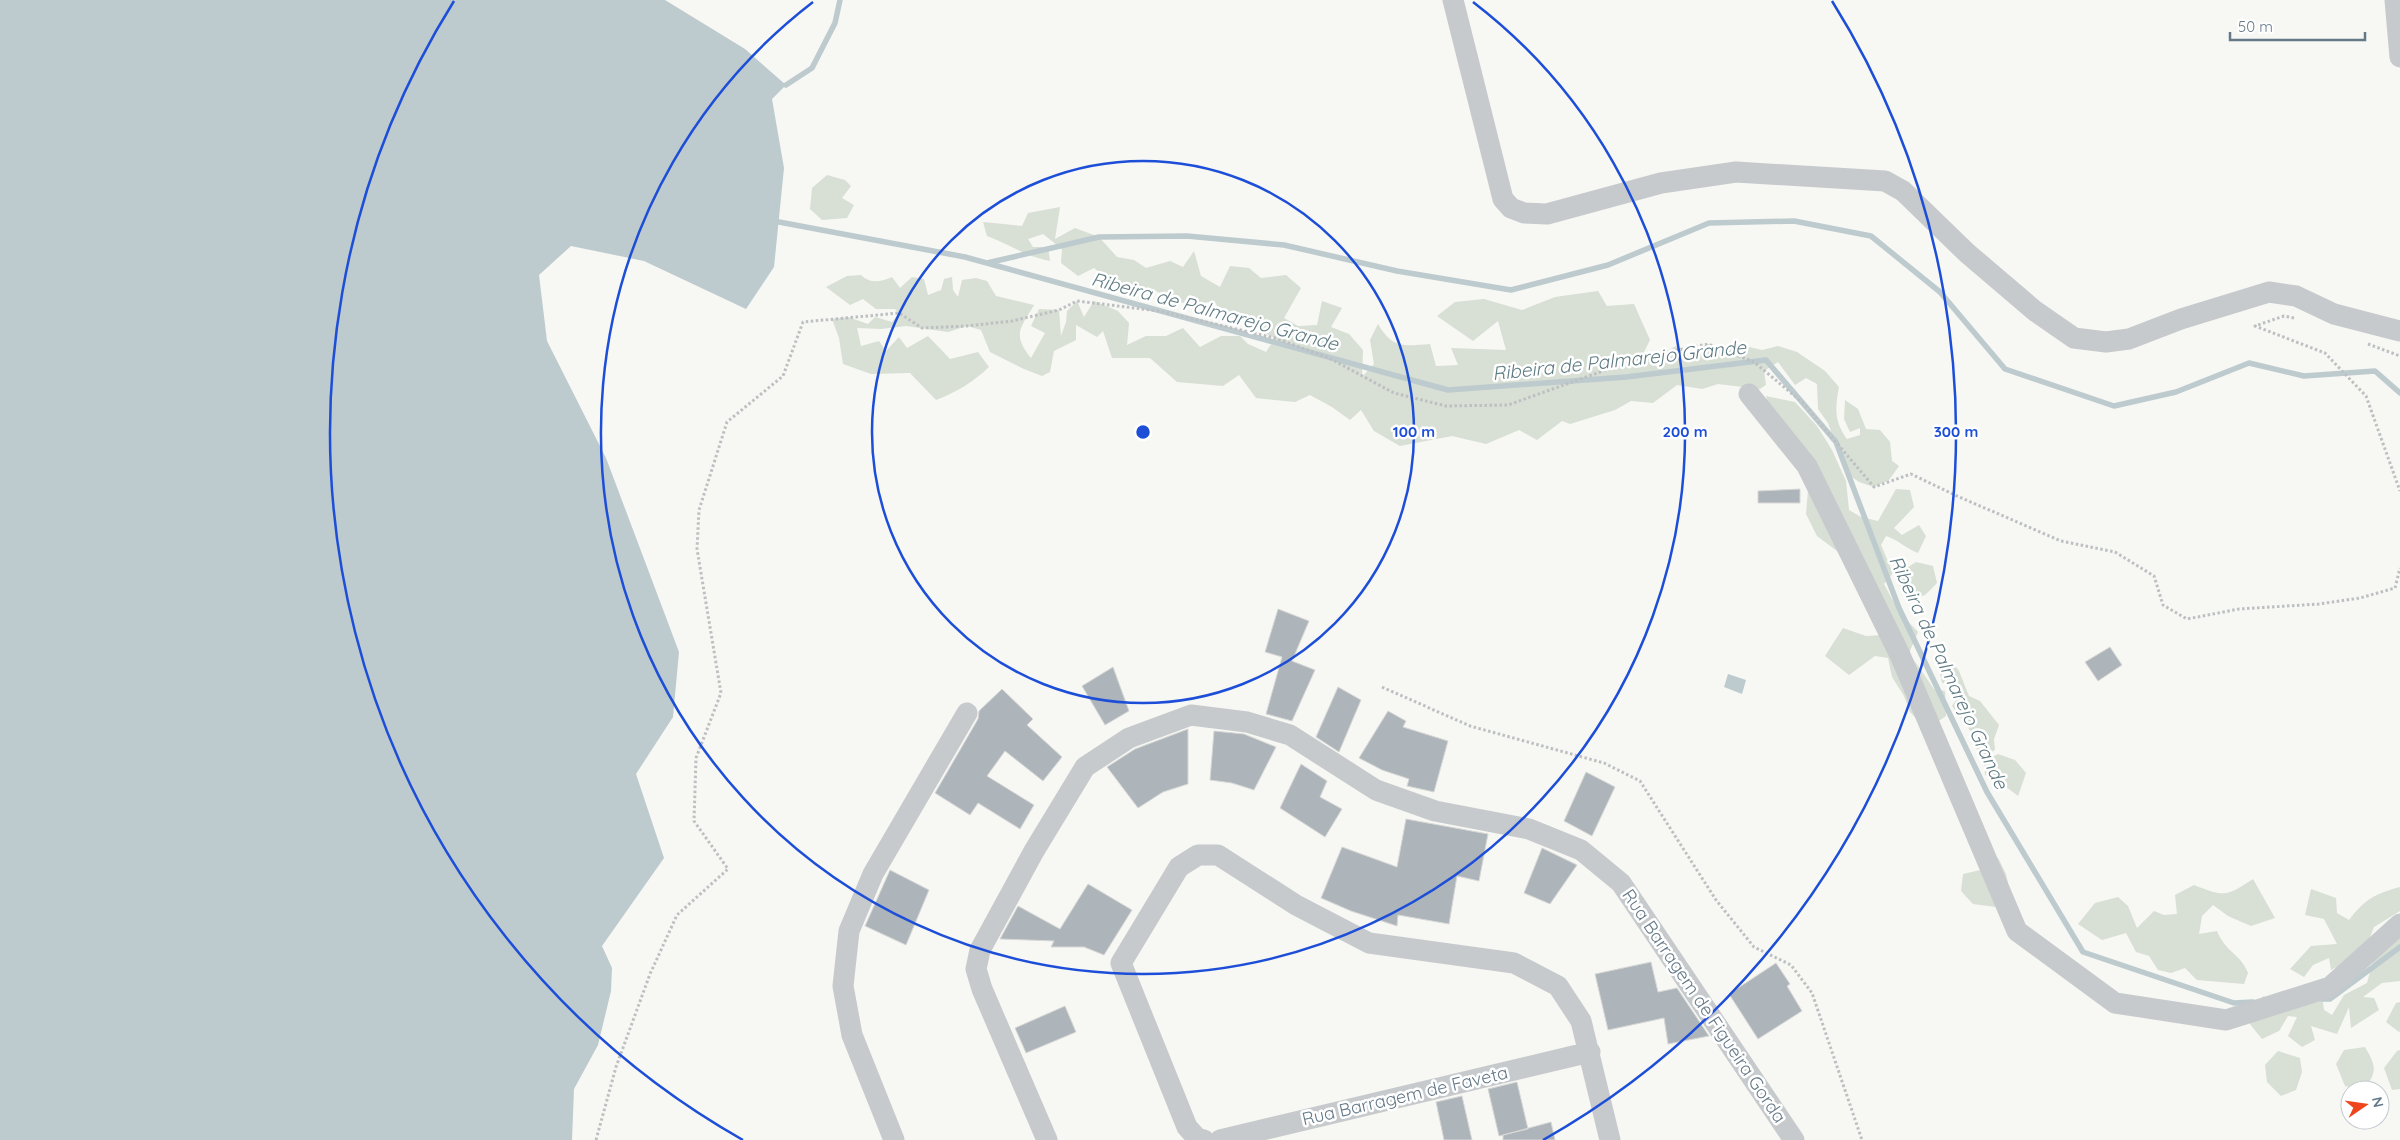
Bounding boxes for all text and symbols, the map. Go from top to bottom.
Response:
scale bar [2230,10,2365,42]
text: 50 m [2238,17,2273,36]
water label: Ribeira de Palmarejo Grande [1089,266,1342,356]
water label: Ribeira de Palmarejo Grande [1491,335,1748,385]
text: 100 m [1393,422,1435,441]
text: 200 m [1663,422,1708,441]
text: 300 m [1934,422,1978,441]
centre of rings [1134,423,1152,441]
water label: Ribeira de Palmarejo Grande [1884,551,2014,794]
street label: Rua Barragem de Figueira Gorda [1617,884,1791,1127]
street label: Rua Barragem de Faveta [1300,1061,1510,1130]
north arrow [2340,1080,2390,1130]
text: N [2368,1095,2388,1109]

